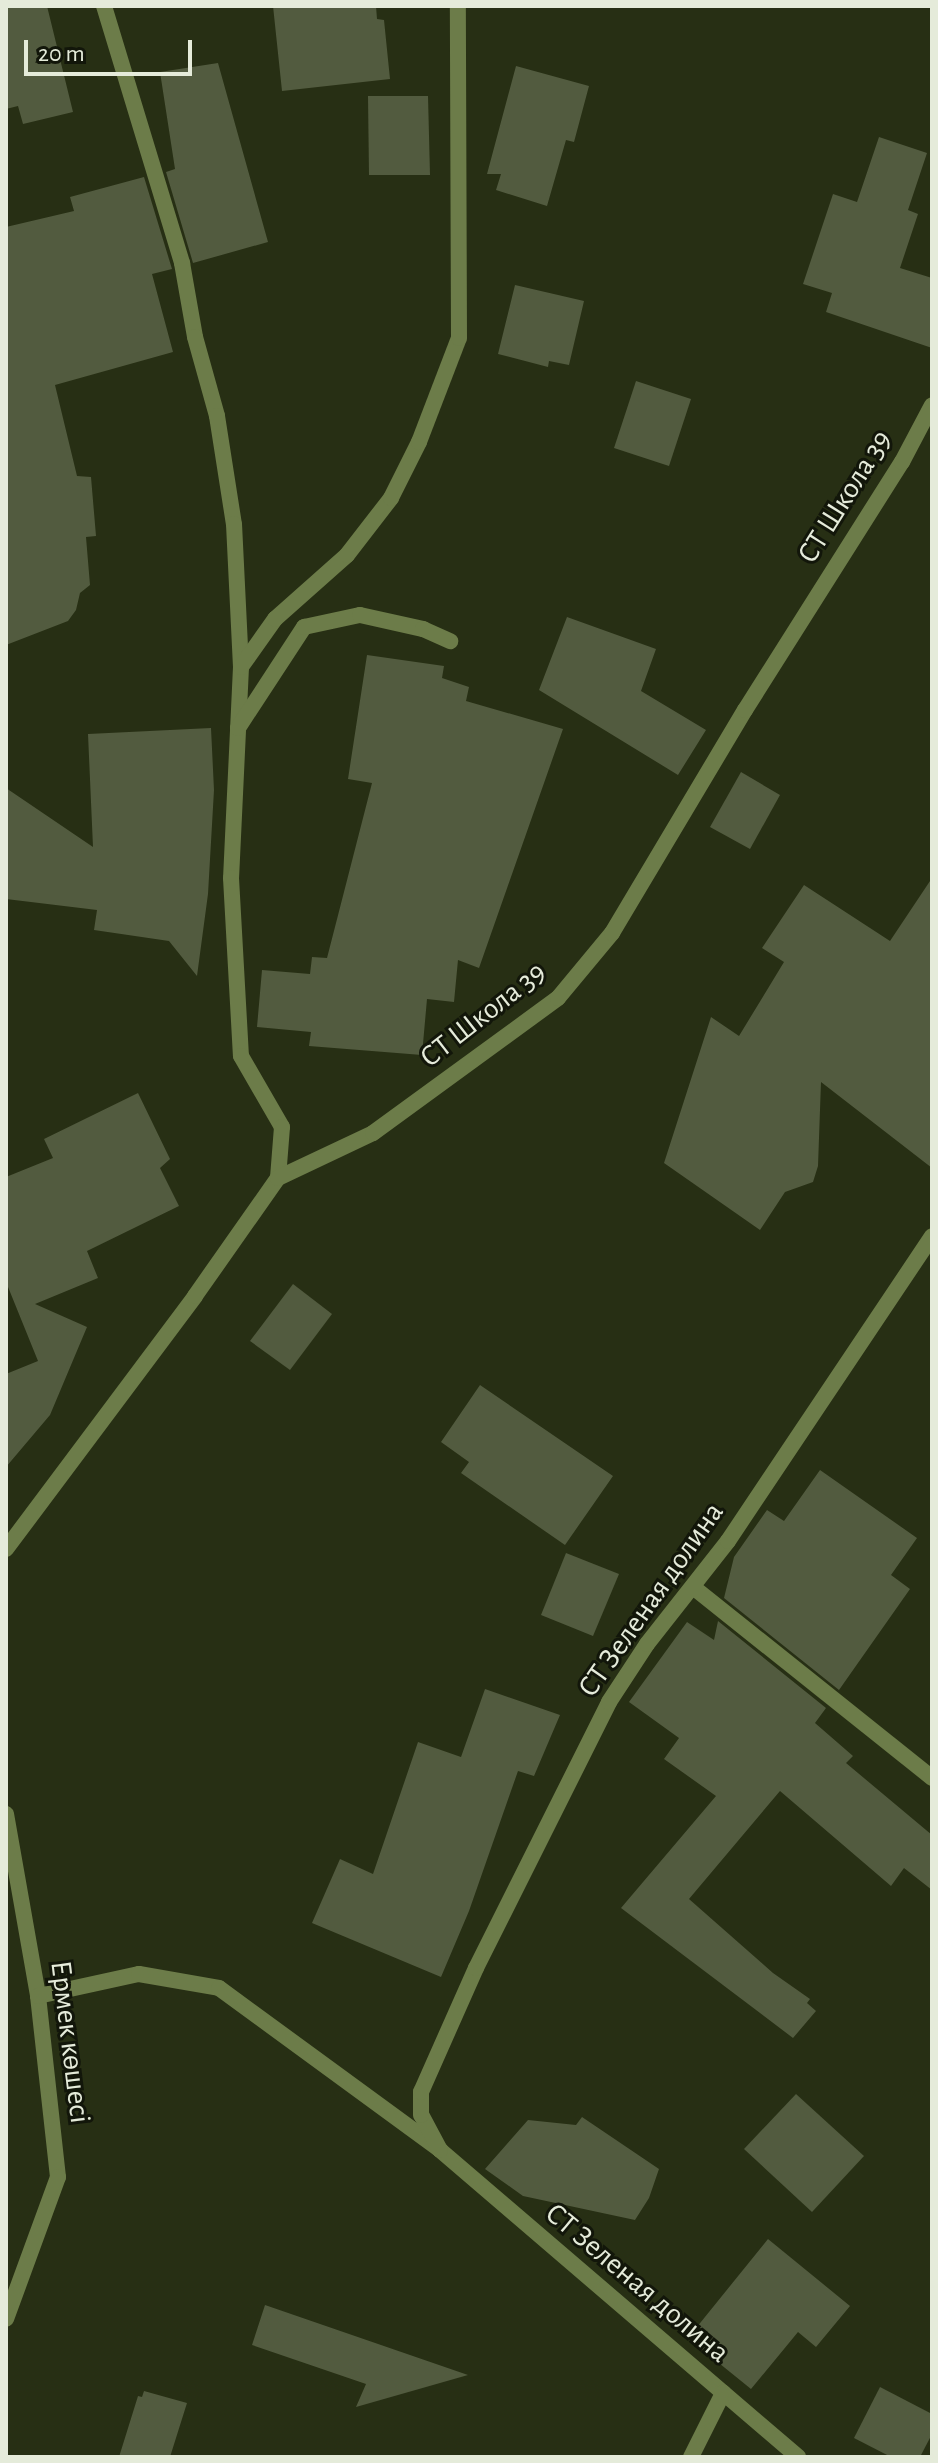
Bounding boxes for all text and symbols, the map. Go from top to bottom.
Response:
scale bar [28,24,196,74]
text: 20 m [38,42,85,66]
street label: СТ Школа 39 [790,424,900,570]
street label: СТ Школа 39 [413,955,553,1075]
street label: СТ Зеленая долина [570,1496,732,1704]
street label: Ермек көшесі [42,1959,98,2125]
street label: СТ Зеленая долина [537,2195,737,2371]

